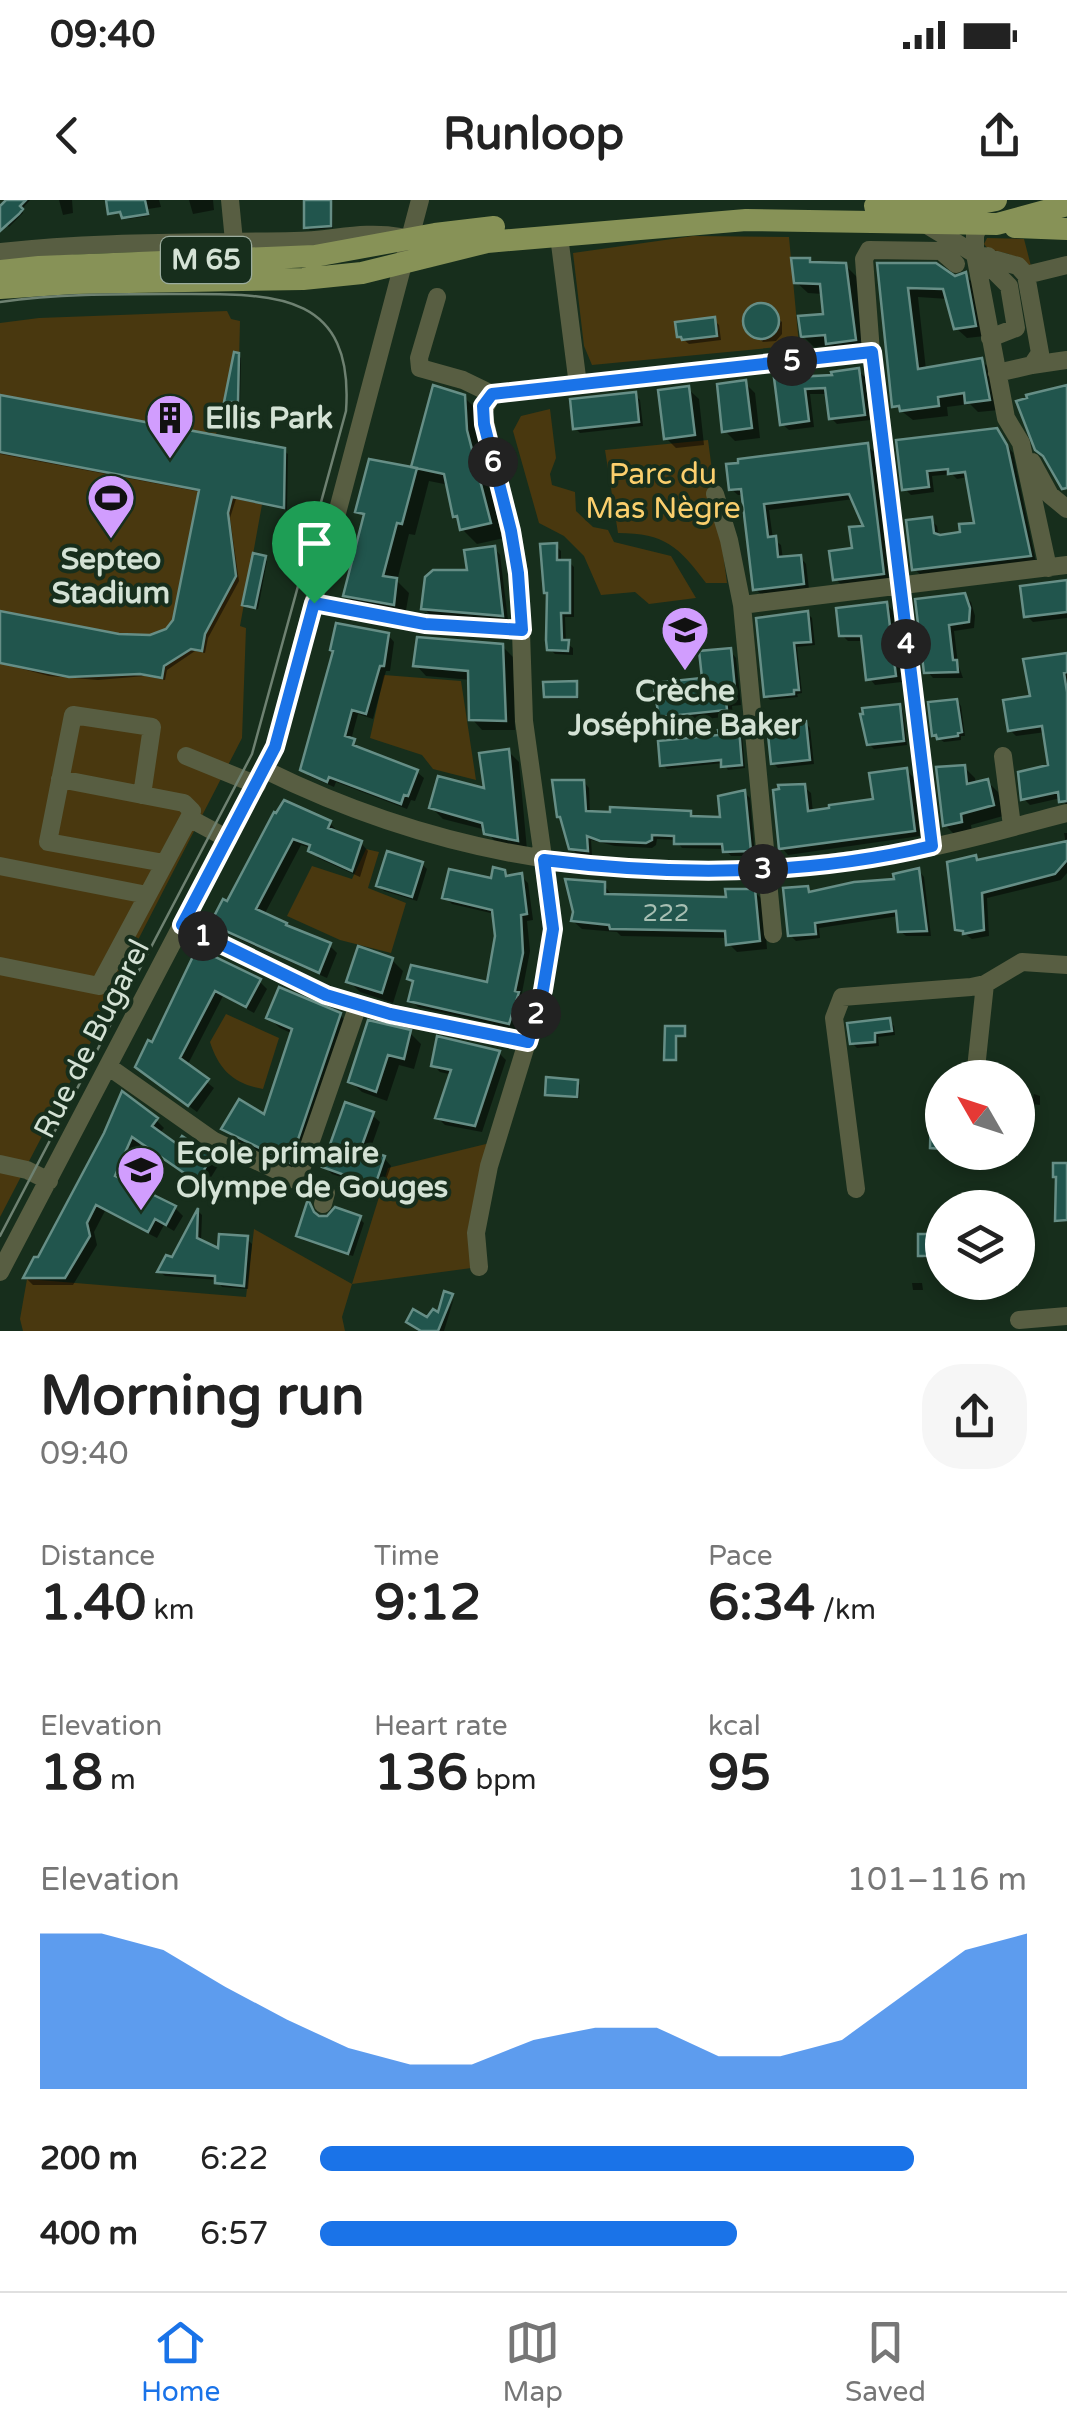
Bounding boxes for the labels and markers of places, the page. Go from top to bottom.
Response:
pin: 5 [767,336,817,386]
building icon: Ellis Park [144,392,196,460]
place label: Ellis Park [205,400,333,437]
pin: 6 [468,437,518,487]
sports icon: Septeo Stadium [85,472,137,540]
pin [272,501,357,604]
place label: Septeo Stadium [52,541,170,612]
school or university icon: Crèche Joséphine Baker [659,604,711,672]
pin: 4 [881,619,931,669]
place label: Crèche Joséphine Baker [567,673,802,744]
pin: 3 [738,844,788,894]
pin: 1 [178,911,228,961]
pin: 2 [511,989,561,1039]
place label: Ecole primaire Olympe de Gouges [176,1135,448,1206]
school or university icon: Ecole primaire Olympe de Gouges [115,1144,167,1212]

